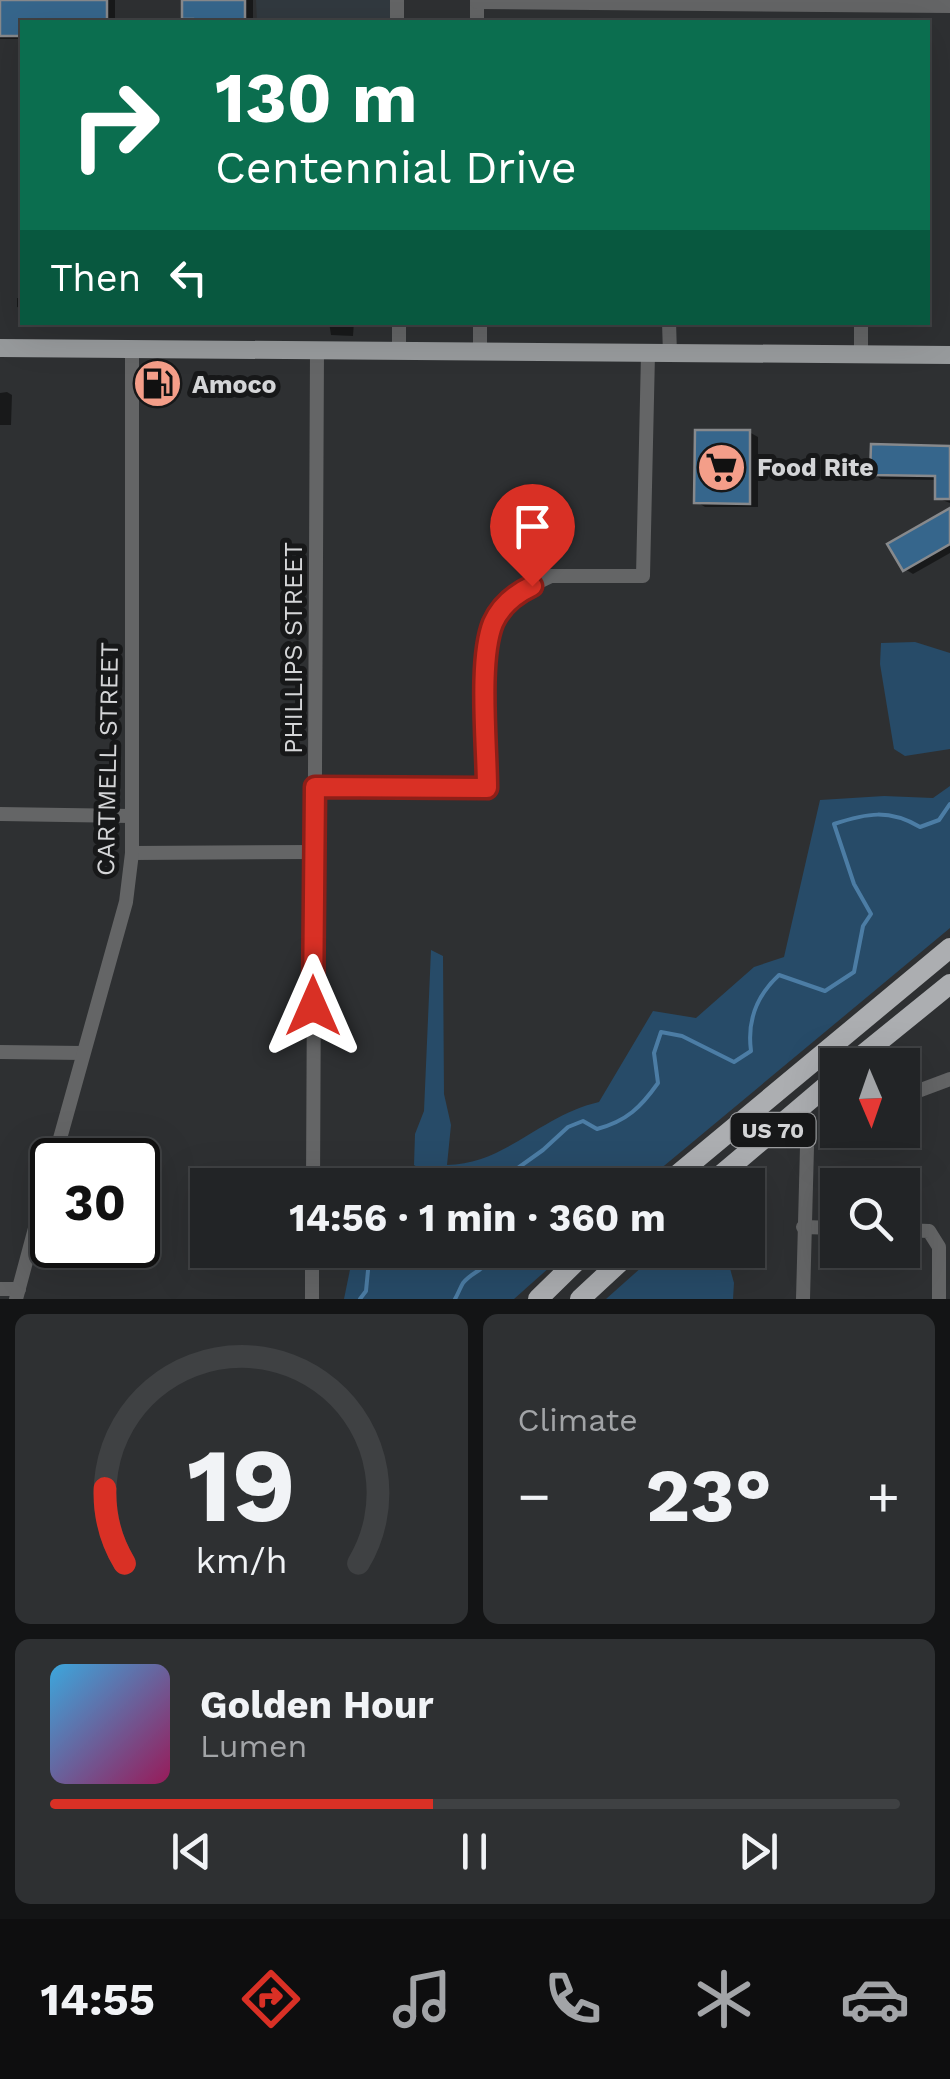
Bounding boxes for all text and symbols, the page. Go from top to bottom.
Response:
text: 130 m [215,57,418,139]
icon: right [50,60,180,190]
text: Centennial Drive [215,141,577,194]
icon: left [161,250,216,305]
text: Then [50,256,141,300]
fuel station icon: Amoco [131,358,183,410]
place label: Amoco [192,370,277,399]
supermarket icon: Food Rite [696,441,748,493]
place label: Food Rite [757,453,874,482]
pin [490,484,575,587]
icon: arrive [505,499,560,554]
street label: PHILLIPS STREET [279,542,308,754]
street label: CARTMELL STREET [91,642,124,876]
position arrow [261,954,365,1058]
north arrow [820,1048,920,1148]
map controls [820,1048,920,1268]
road number: US 70 [730,1113,816,1147]
speed limit sign: 30 [30,1138,160,1268]
button: search [820,1168,920,1268]
text: 14:56 · 1 min · 360 m [289,1196,666,1240]
text: Climate [518,1401,638,1439]
text: 19 [187,1424,296,1546]
text: 23° [646,1451,772,1539]
text: − [518,1464,551,1528]
text: + [867,1464,900,1528]
text: km/h [195,1540,287,1582]
text: Golden Hour [200,1683,434,1727]
text: Lumen [200,1727,307,1765]
icon: previous [164,1824,219,1879]
icon: pause [447,1824,502,1879]
icon: next [731,1824,786,1879]
icon: directions [236,1964,306,2034]
icon: music [387,1964,457,2034]
icon: phone [538,1964,608,2034]
icon: climate [689,1964,759,2034]
icon: car [840,1964,910,2034]
text: 14:55 [40,1973,155,2026]

